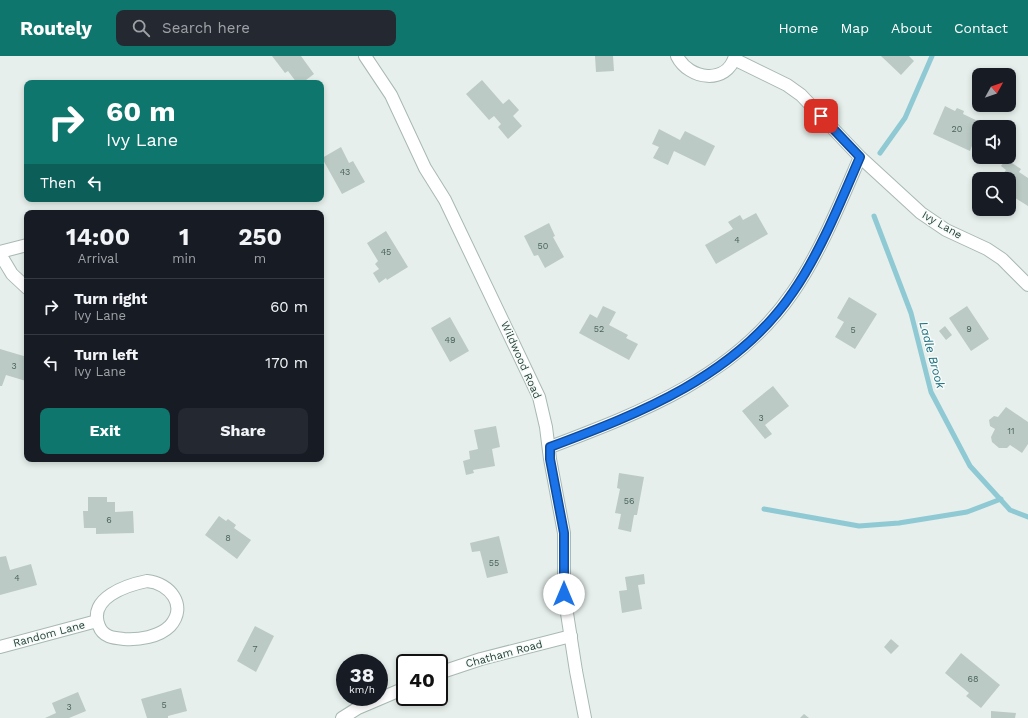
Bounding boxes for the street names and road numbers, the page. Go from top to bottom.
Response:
street label: Ivy Lane [920,208,964,242]
street label: Wildwood Road [498,319,544,401]
street label: Random Lane [12,618,86,650]
street label: Chatham Road [464,637,544,671]

